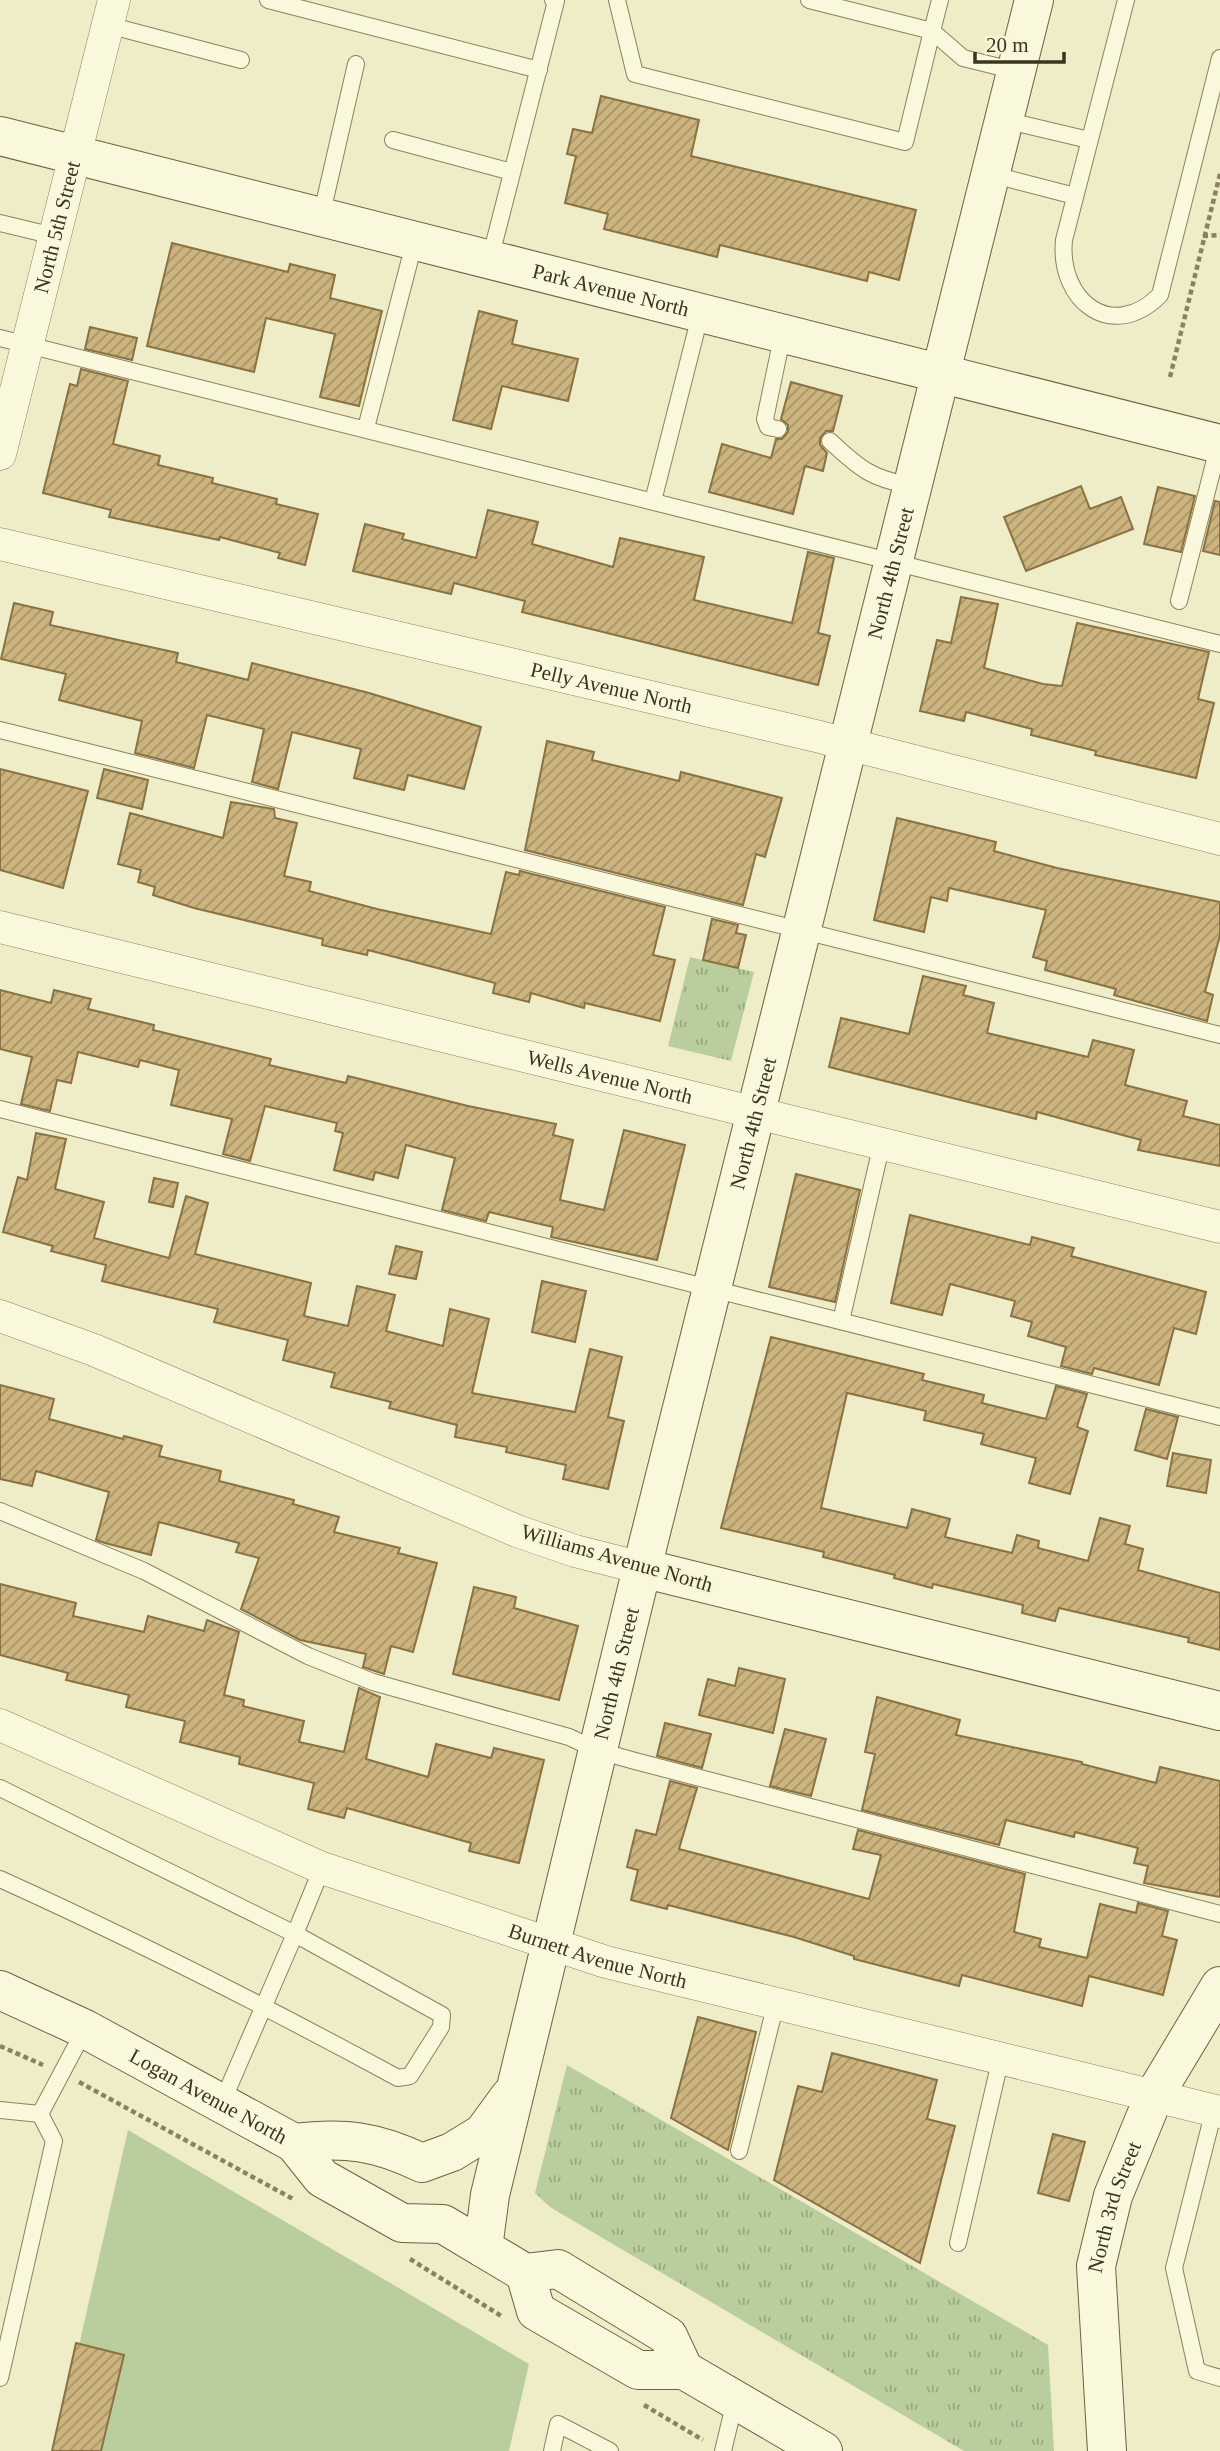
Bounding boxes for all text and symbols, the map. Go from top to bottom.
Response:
scale bar [975,21,1064,65]
text: 20 m [986,33,1029,57]
street label: North 5th Street [29,158,85,296]
street label: Park Avenue North [530,259,692,322]
street label: North 4th Street [863,505,919,642]
street label: Pelly Avenue North [528,657,695,719]
street label: Wells Avenue North [525,1045,695,1109]
street label: North 4th Street [725,1055,781,1192]
street label: Williams Avenue North [518,1519,716,1597]
street label: North 4th Street [589,1605,644,1742]
street label: Burnett Avenue North [505,1919,690,1993]
street label: Logan Avenue North [125,2044,292,2149]
street label: North 3rd Street [1083,2138,1146,2275]

